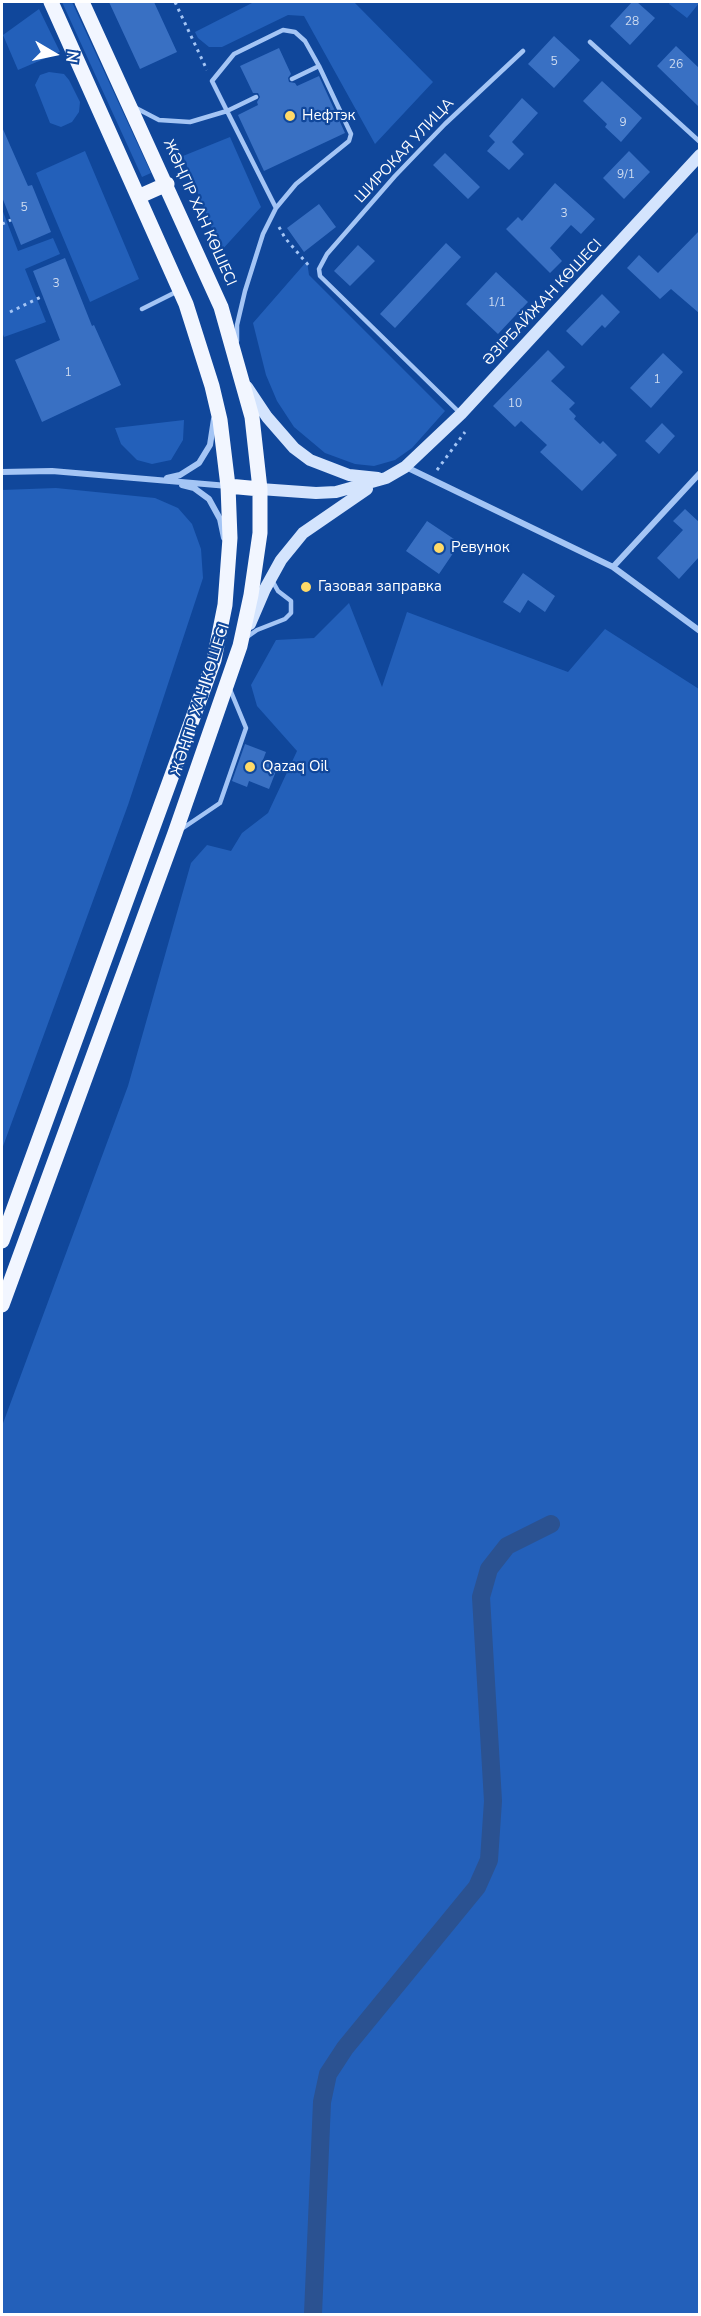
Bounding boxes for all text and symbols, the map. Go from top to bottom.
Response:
house number: 28 [625,15,639,29]
north arrow [24,24,84,84]
text: N [60,49,84,64]
house number: 5 [550,55,558,69]
house number: 26 [669,58,683,72]
street label: ШИРОКАЯ УЛИЦА [352,95,458,207]
place label: Нефтэк [302,107,355,125]
marker: Нефтэк [283,109,297,123]
house number: 9 [619,116,627,130]
street label: ЖӘҢГІР ХАН КӨШЕСІ [159,137,239,289]
house number: 9/1 [617,168,635,182]
house number: 5 [20,201,28,215]
house number: 3 [560,207,568,221]
street label: ӘЗІРБАЙЖАН КӨШЕСІ [480,236,606,370]
house number: 3 [52,277,60,291]
house number: 1/1 [488,296,506,310]
house number: 1 [64,366,72,380]
house number: 1 [653,373,661,387]
house number: 10 [508,397,522,411]
place label: Ревунок [451,539,510,557]
marker: Ревунок [432,541,446,555]
place label: Газовая заправка [318,578,442,596]
marker: Газовая заправка [299,580,313,594]
street label: ЖӘҢГІР ХАН КӨШЕСІ [168,622,234,778]
place label: Qazaq Oil [262,758,328,776]
marker: Qazaq Oil [243,760,257,774]

